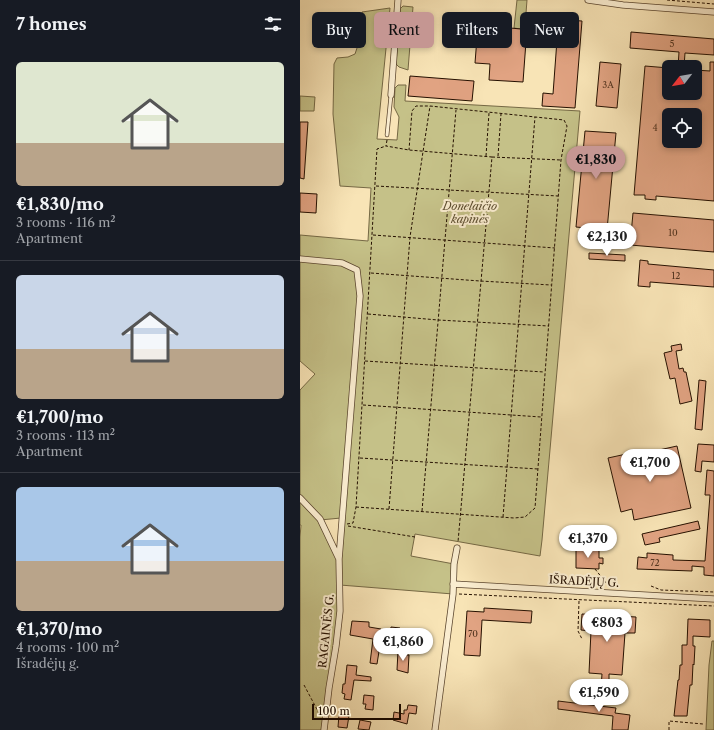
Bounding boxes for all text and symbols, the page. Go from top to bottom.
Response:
chip: Buy [312,12,366,48]
chip: Rent [374,12,434,48]
chip: Filters [442,12,512,48]
chip: New [520,12,579,48]
icon: filters [262,13,284,35]
text: 7 homes [16,14,87,34]
house number: 5 [670,38,675,49]
north arrow [662,60,702,100]
map controls [662,60,702,148]
house number: 3A [602,79,614,90]
icon: home [114,88,186,160]
button: locate [662,108,702,148]
house number: 4 [652,122,658,133]
pin: €1,830 [563,146,629,180]
text: €1,830 [575,151,617,167]
text: €1,830/mo [16,194,104,214]
park label: Donelaičio kapinės [442,199,497,226]
text: 3 rooms · 116 m² [16,214,116,230]
pin: €2,130 [574,223,640,257]
house number: 10 [668,227,678,238]
text: €2,130 [587,228,628,244]
text: Apartment [16,230,83,246]
house number: 12 [672,270,680,281]
icon: home [114,301,186,373]
text: €1,700/mo [16,407,103,427]
text: 3 rooms · 113 m² [16,427,115,443]
text: Apartment [16,443,83,459]
pin: €1,700 [617,449,683,483]
text: €1,700 [630,454,670,470]
icon: home [114,513,186,585]
pin: €1,370 [555,525,621,559]
text: €1,370 [568,530,608,546]
house number: 72 [650,557,660,568]
street label: IŠRADĖJŲ G. [549,571,620,590]
street label: RAGAINĖS G. [314,593,337,669]
pin: €803 [583,609,631,643]
text: €803 [591,614,623,630]
text: €1,370/mo [16,619,102,639]
pin: €1,860 [370,628,436,662]
house number: 70 [468,628,478,639]
text: €1,860 [382,633,424,649]
text: 4 rooms · 100 m² [16,639,119,655]
text: Išradėjų g. [16,655,79,671]
pin: €1,590 [566,679,632,713]
text: €1,590 [579,684,619,700]
scale bar [312,702,401,721]
text: 100 m [318,704,350,718]

